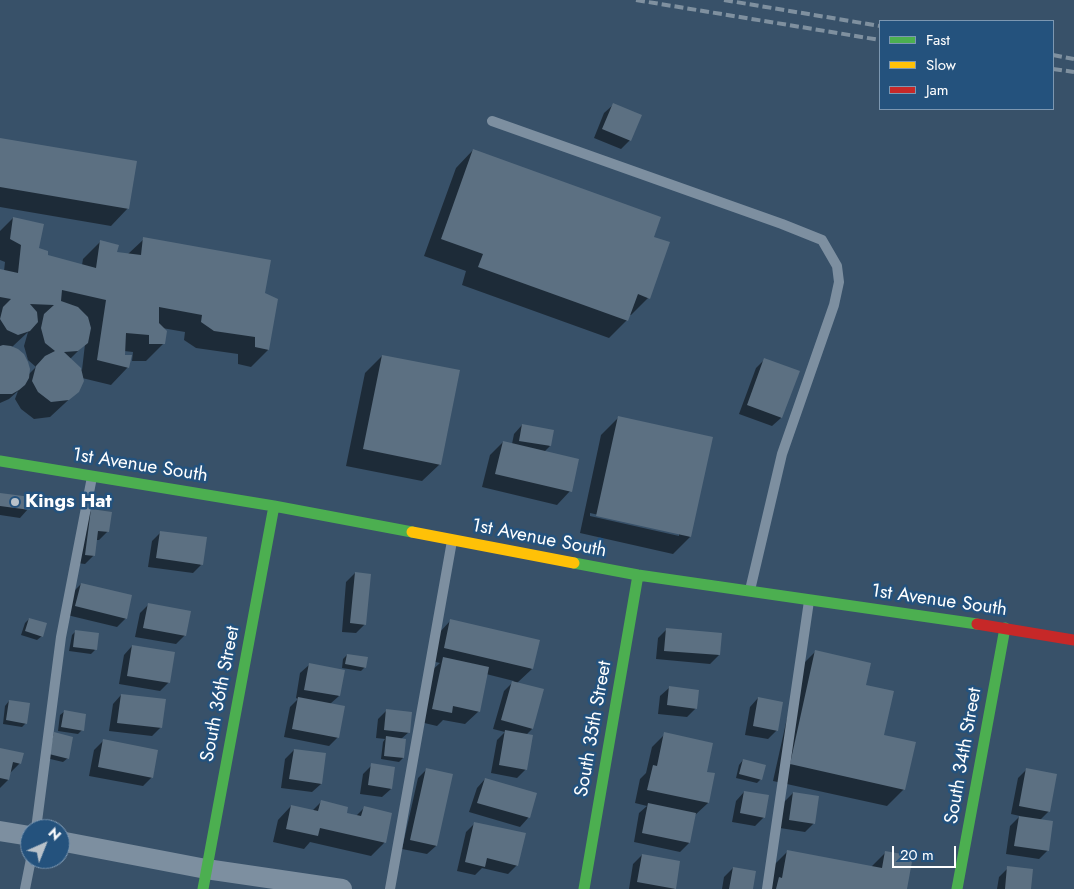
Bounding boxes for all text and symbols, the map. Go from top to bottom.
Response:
legend [879,20,1054,110]
text: Fast [926,29,950,51]
text: Slow [926,54,956,76]
text: Jam [926,79,949,101]
street label: 1st Avenue South [71,444,209,488]
place label: Kings Hat [25,491,112,513]
marker: Kings Hat [9,496,21,508]
street label: 1st Avenue South [470,515,608,563]
street label: 1st Avenue South [870,580,1008,622]
street label: South 36th Street [197,624,245,764]
street label: South 35th Street [571,659,617,799]
street label: South 34th Street [941,686,987,826]
north arrow [20,819,70,869]
text: N [44,823,66,845]
scale bar [894,836,958,868]
text: 20 m [900,844,934,866]

